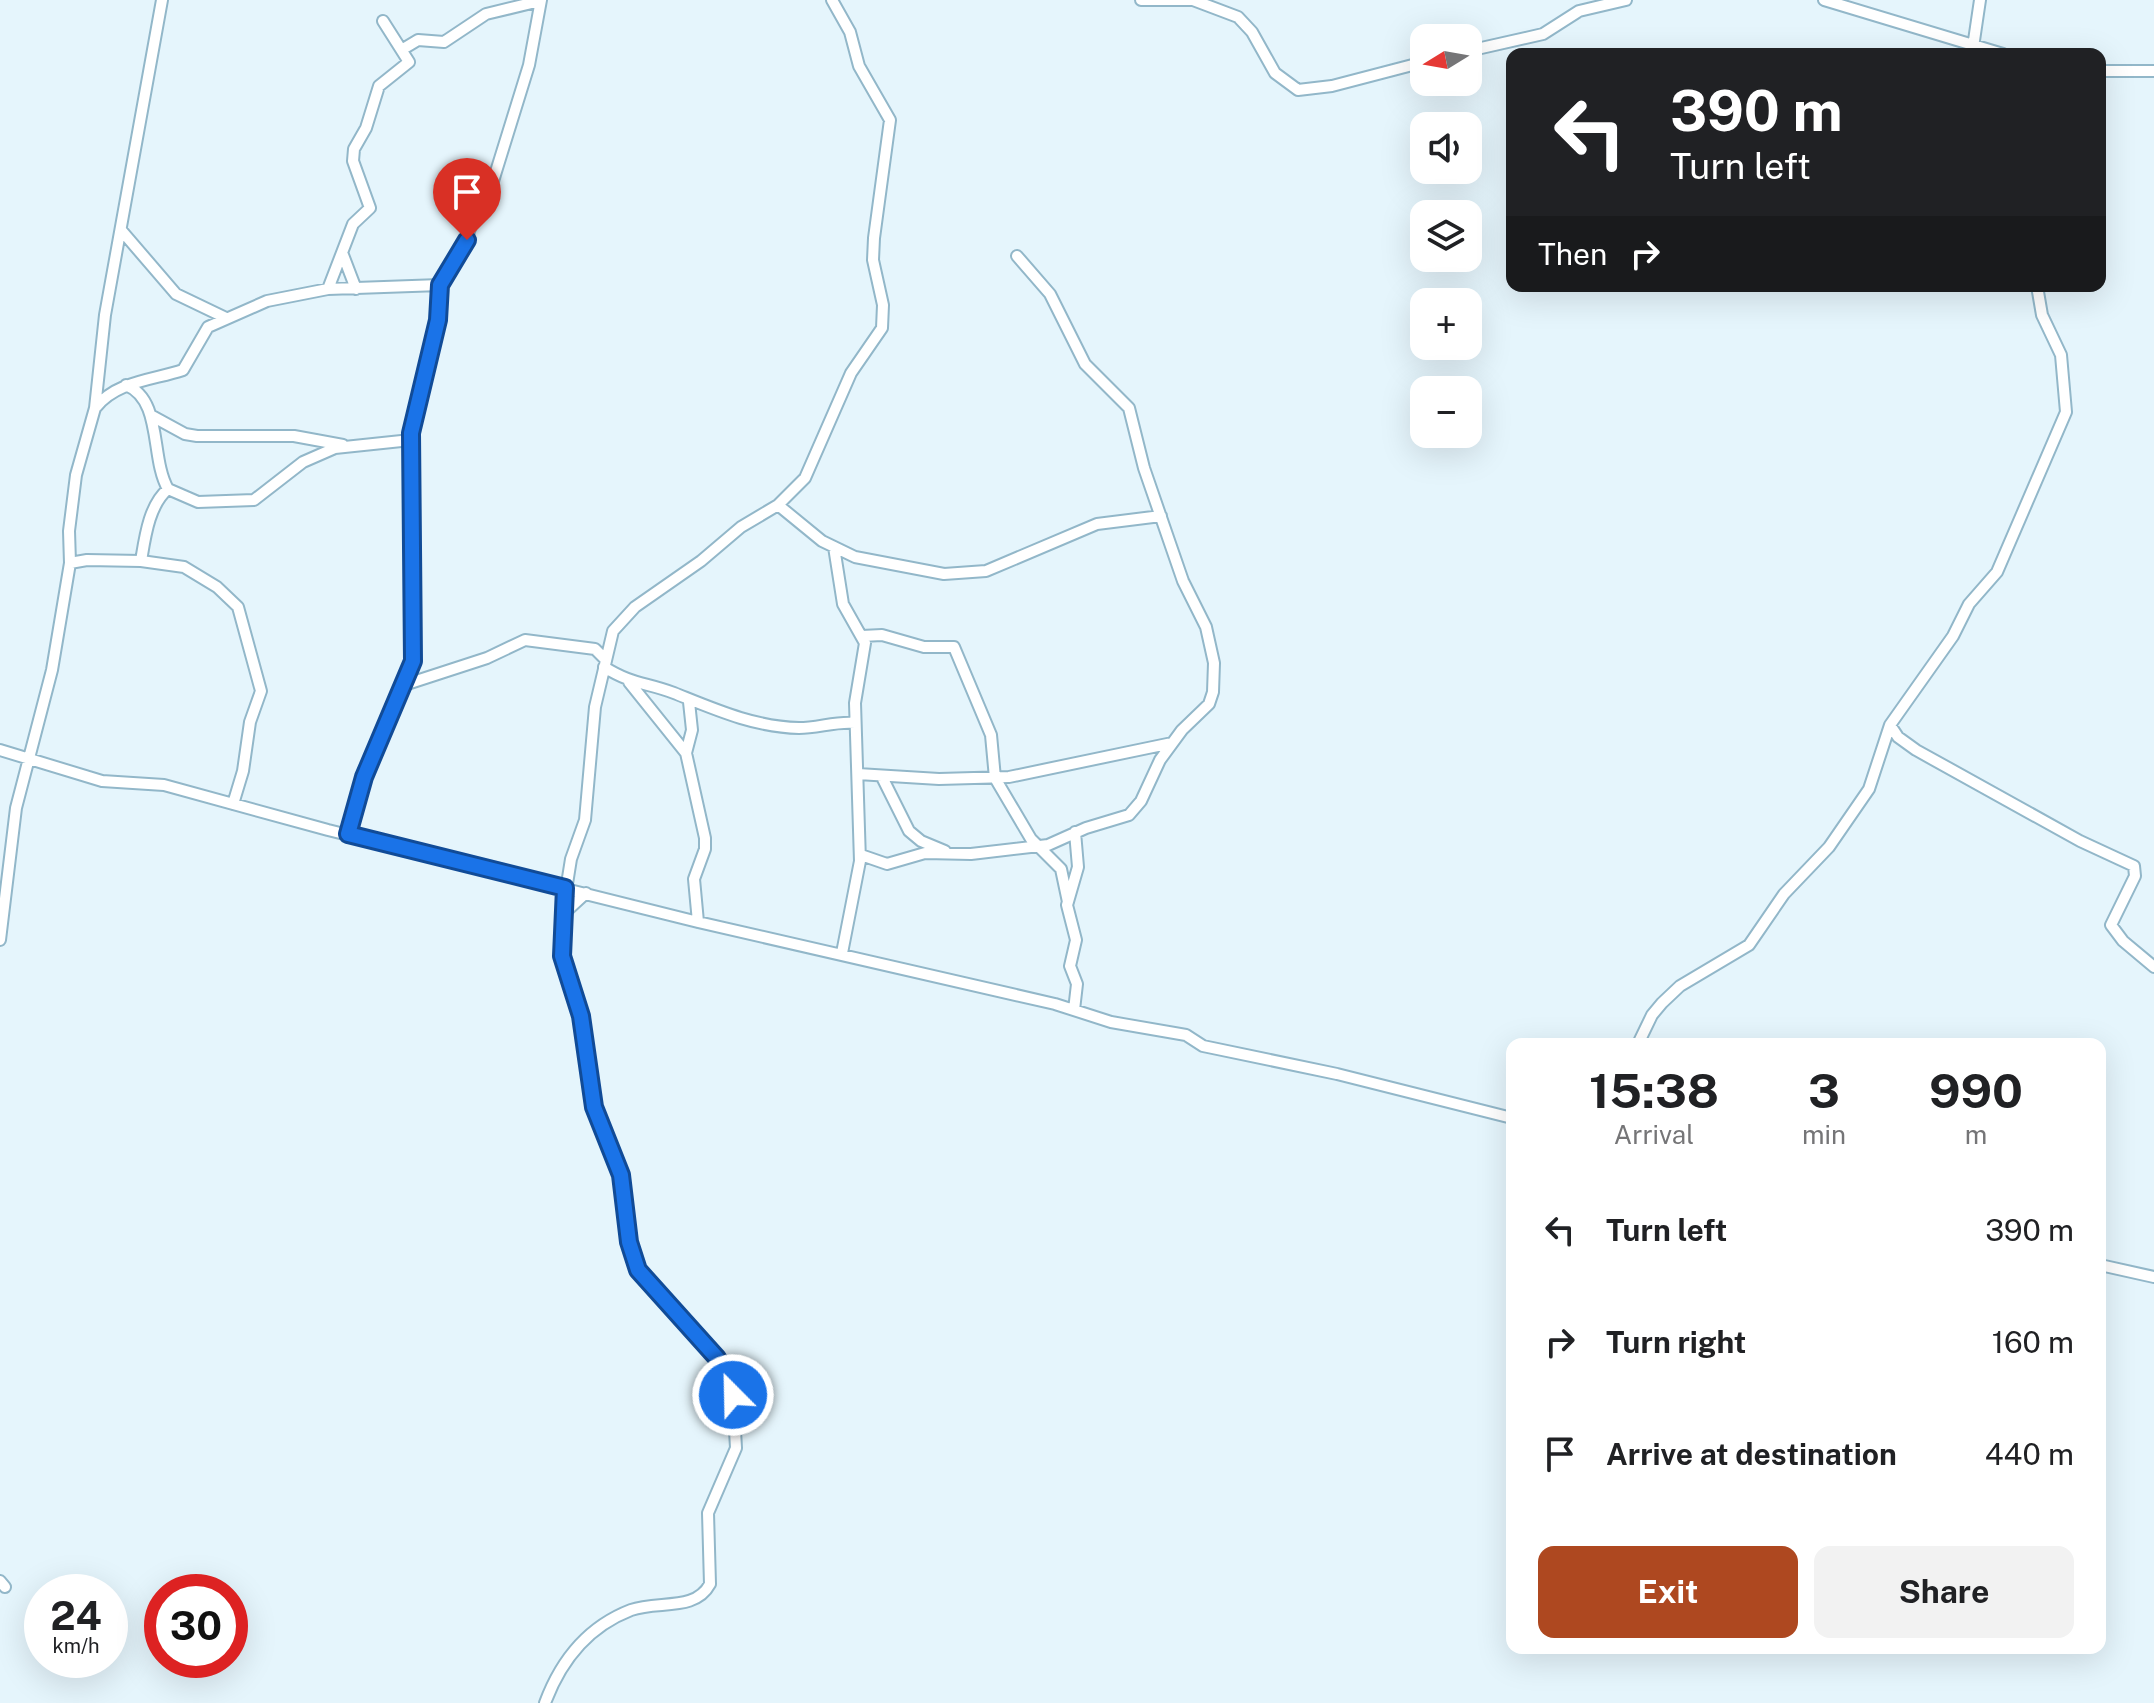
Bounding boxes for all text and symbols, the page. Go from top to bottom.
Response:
north arrow [1410,24,1482,96]
map controls [1410,24,1482,448]
text: 390 m [1670,78,1843,144]
icon: left [1538,80,1642,184]
button: sound [1410,112,1482,184]
text: Turn left [1670,145,1811,187]
pin [433,158,501,240]
icon: arrive [445,170,489,214]
button: layers [1410,200,1482,272]
icon: right [1623,232,1667,276]
text: Then [1538,236,1607,272]
button: + [1410,288,1482,360]
button: − [1410,376,1482,448]
text: 15:38 [1589,1062,1719,1119]
text: 3 [1808,1062,1840,1119]
text: 990 [1929,1062,2023,1119]
text: Arrival [1614,1119,1694,1150]
text: min [1802,1119,1846,1150]
text: m [1965,1119,1987,1150]
icon: left [1538,1208,1582,1252]
text: Turn left [1606,1212,1727,1248]
text: 390 m [1985,1212,2074,1248]
icon: right [1538,1320,1582,1364]
text: Turn right [1606,1324,1746,1360]
text: 160 m [1992,1324,2074,1360]
position arrow [691,1353,775,1437]
icon: arrive [1538,1432,1582,1476]
text: Arrive at destination [1606,1436,1897,1472]
text: 440 m [1985,1436,2074,1472]
button: Exit [1538,1546,1798,1638]
button: Share [1814,1546,2074,1638]
speed limit sign: 30 [144,1574,248,1678]
text: 24 [50,1592,102,1639]
text: km/h [52,1634,100,1658]

